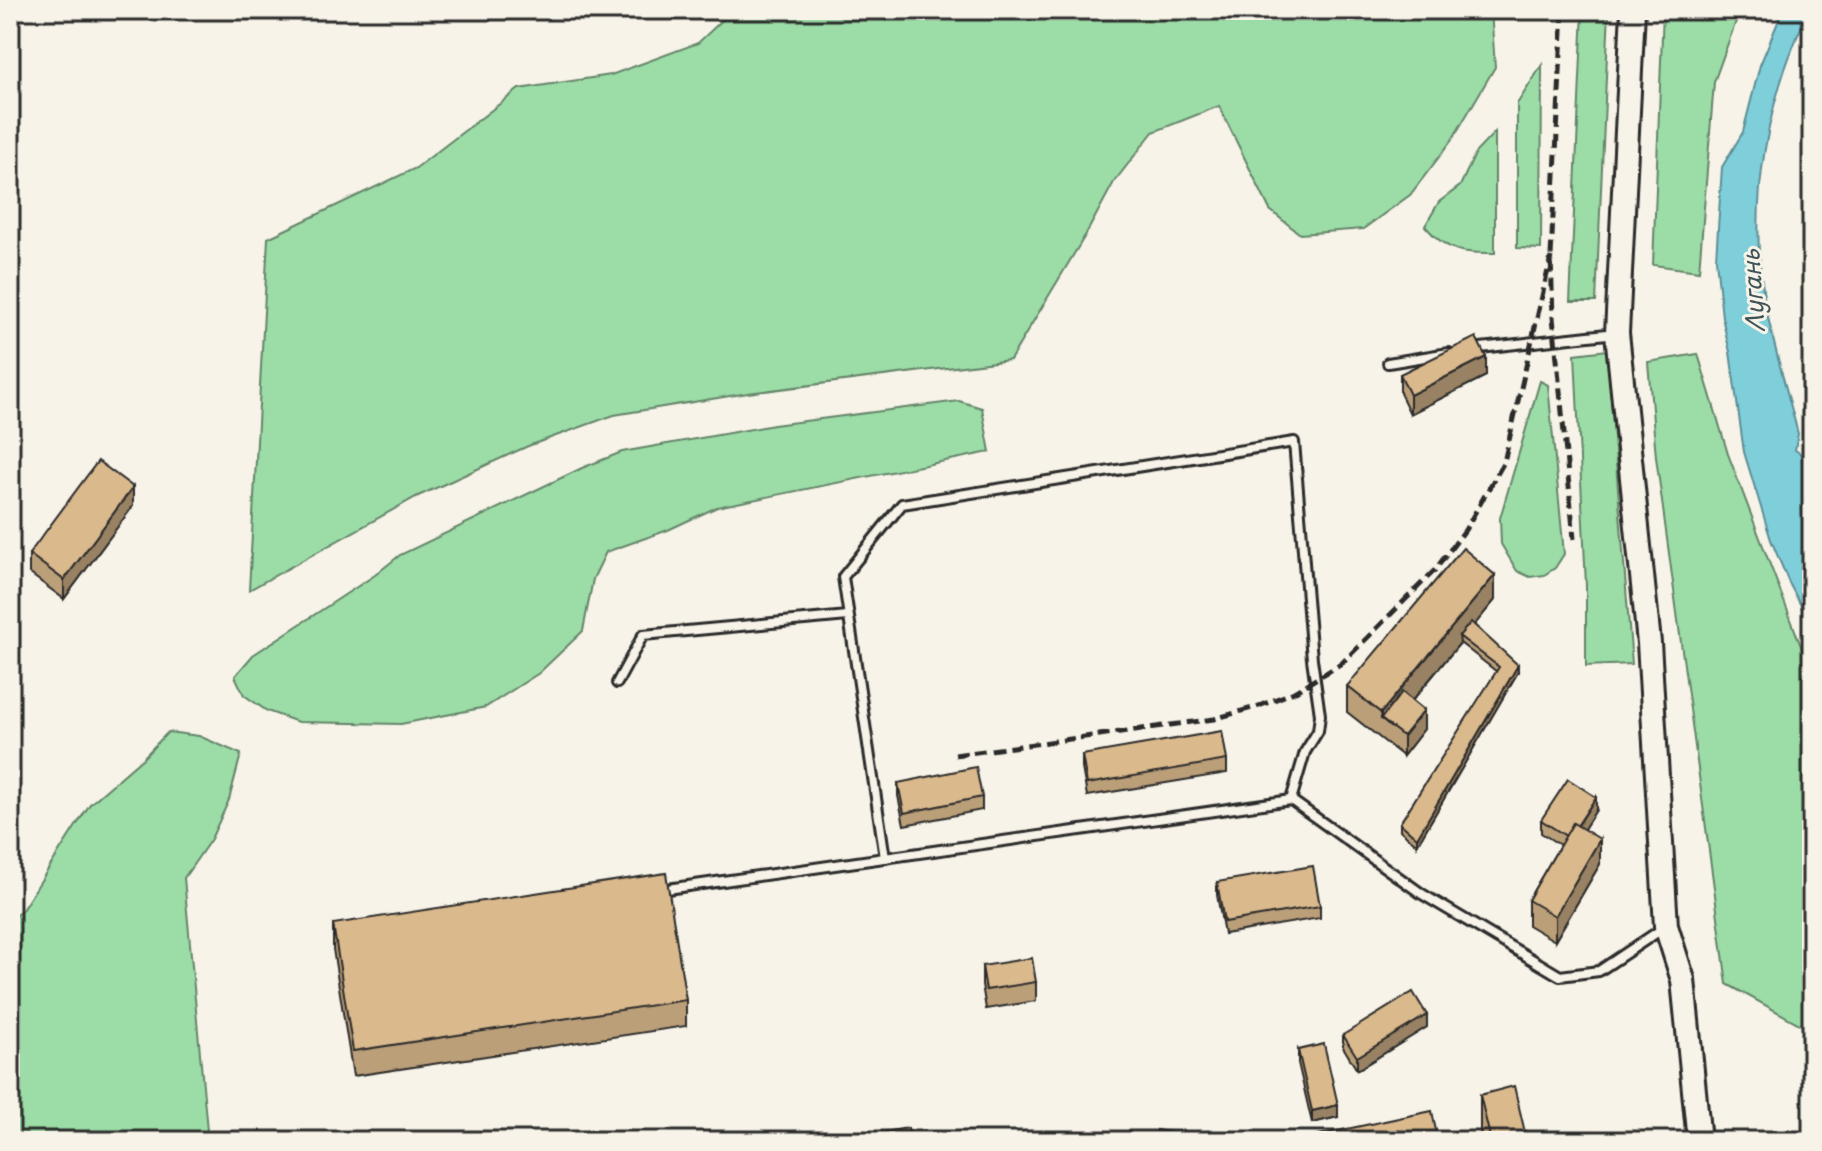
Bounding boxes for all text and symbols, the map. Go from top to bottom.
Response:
water label: Лугань [1731,247,1773,334]

